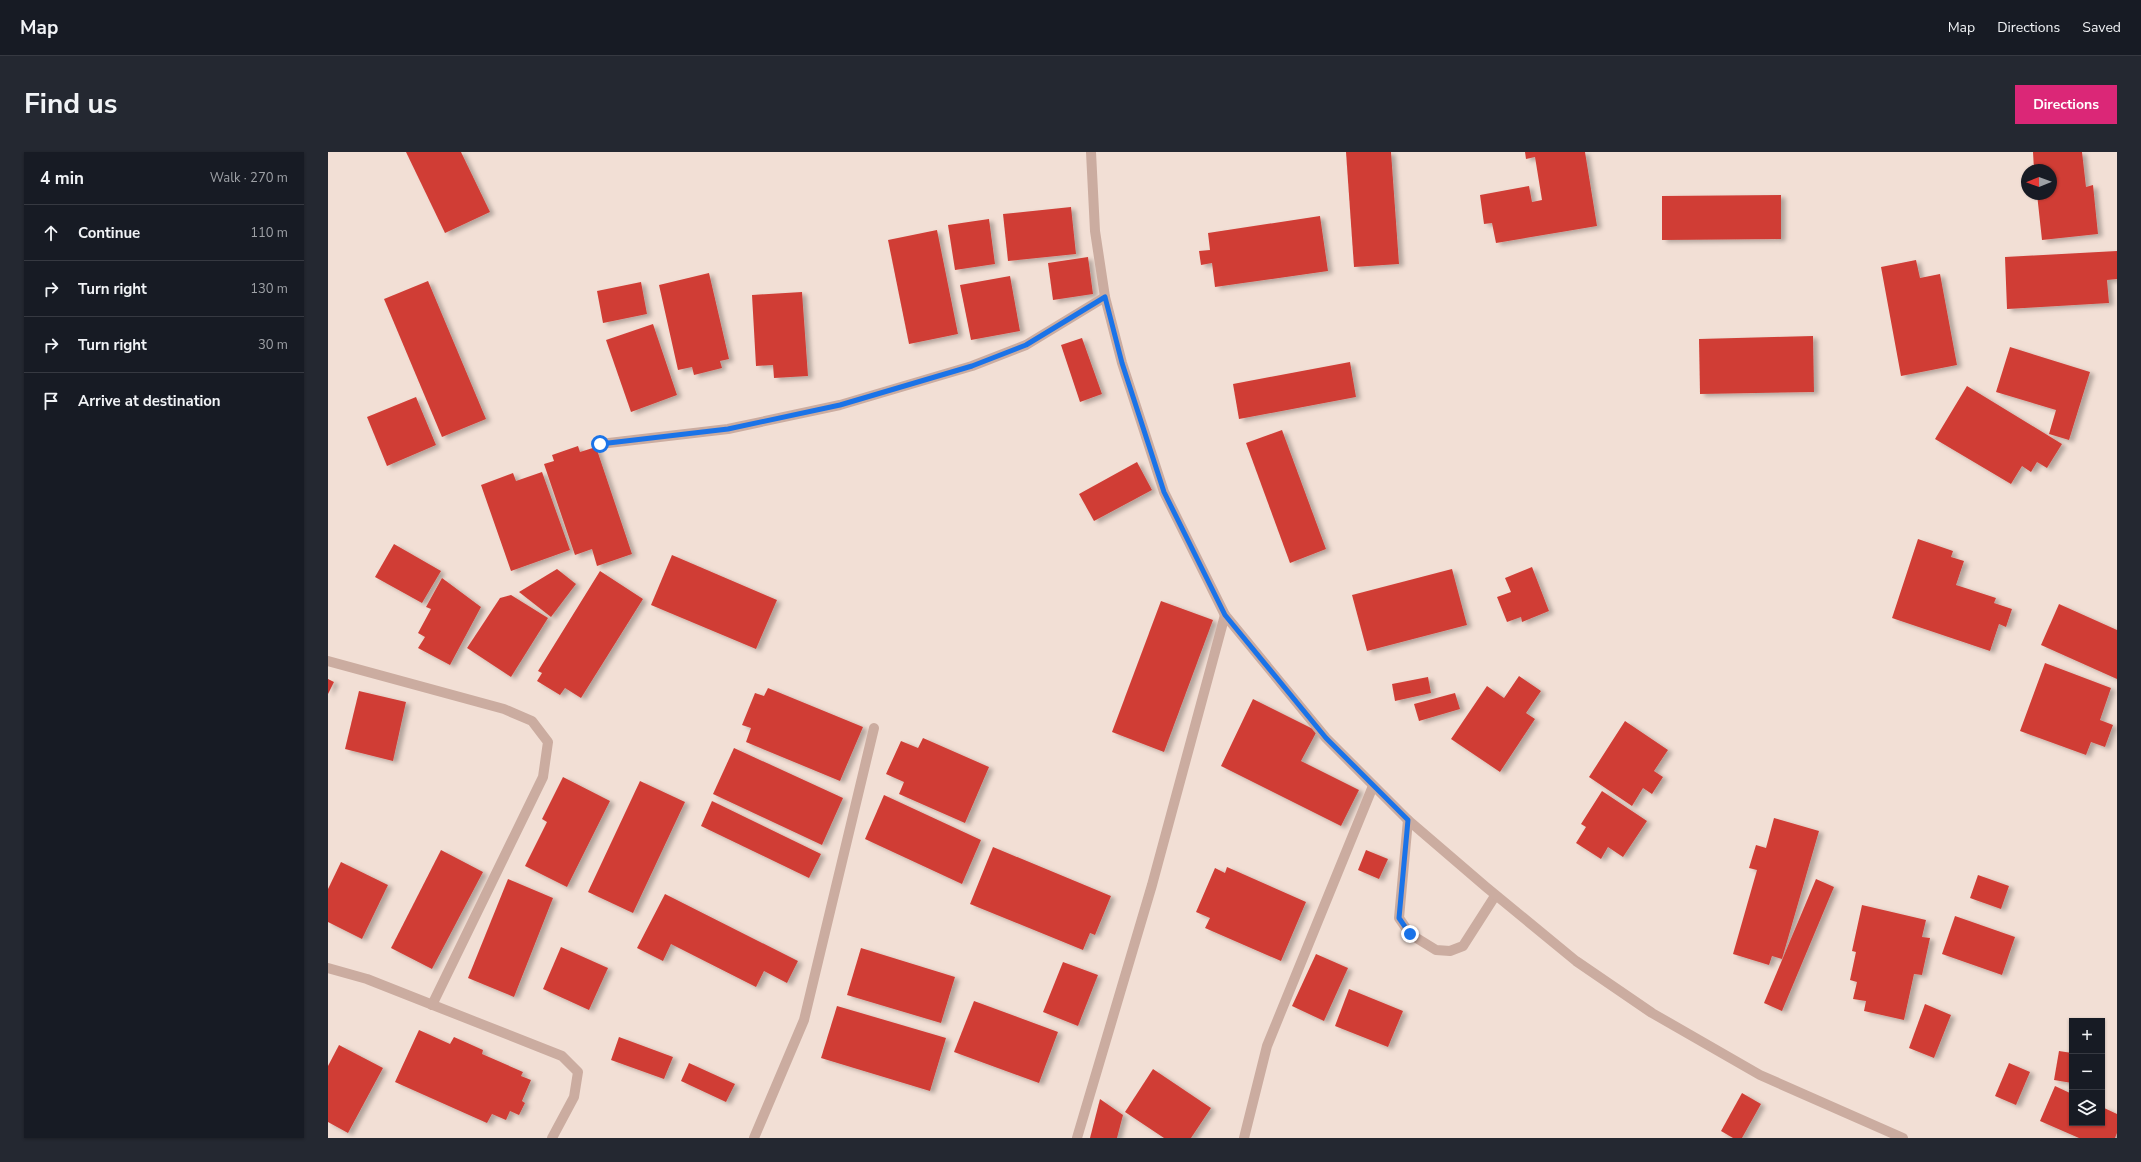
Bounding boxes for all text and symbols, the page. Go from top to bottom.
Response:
text: Map [20,15,58,41]
text: Map [1948,18,1975,37]
text: Directions [1997,18,2060,37]
text: Saved [2082,18,2121,37]
text: Find us [24,85,118,123]
button: Directions [2015,85,2117,124]
north arrow [2021,164,2057,200]
text: 4 min [40,167,84,190]
text: Walk · 270 m [210,169,288,187]
icon: ahead [40,222,62,244]
text: Continue [78,223,140,243]
text: 110 m [250,224,288,242]
icon: right [40,278,62,300]
text: Turn right [78,279,147,299]
text: 130 m [250,280,288,298]
icon: right [40,334,62,356]
text: Turn right [78,335,147,355]
text: 30 m [258,336,288,354]
icon: arrive [40,390,62,412]
text: Arrive at destination [78,391,221,411]
route start [591,435,609,453]
route end [1401,925,1419,943]
map controls [2069,1018,2105,1126]
button: + [2069,1018,2105,1054]
button: − [2069,1054,2105,1090]
button: layers [2069,1090,2105,1126]

